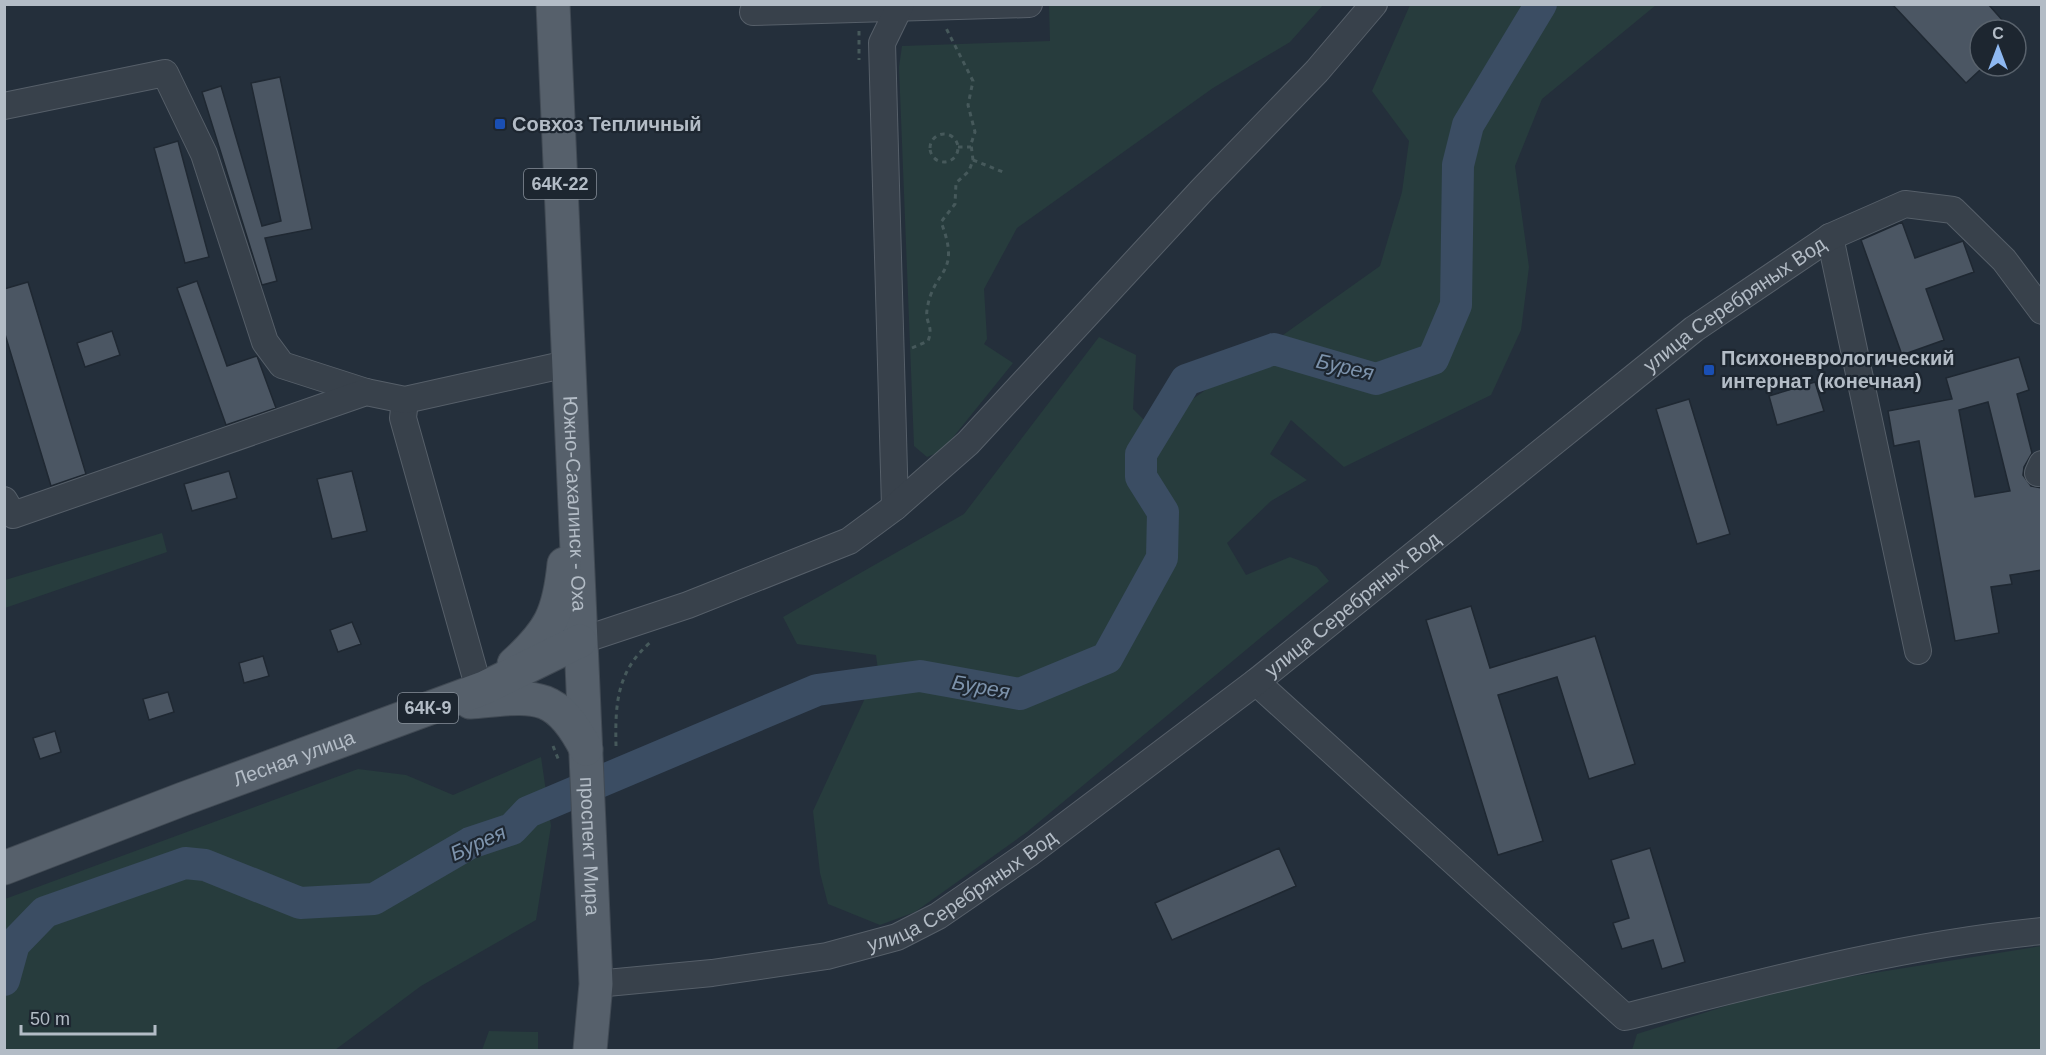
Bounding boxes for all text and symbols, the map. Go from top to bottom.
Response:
north arrow [1968,18,2028,78]
text: С [1992,25,2004,42]
place label: Совхоз Тепличный [512,113,702,135]
marker: Совхоз Тепличный [493,117,507,131]
road number: 64К-22 [524,169,596,199]
street label: улица Серебряных Вод [1639,232,1830,376]
place label: Психоневрологический интернат (конечная) [1721,347,1955,392]
water label: Бурея [1314,349,1376,384]
marker: Психоневрологический интернат (конечная) [1702,363,1716,377]
street label: Южно-Сахалинск - Оха [559,395,591,613]
street label: улица Серебряных Вод [1261,527,1444,681]
water label: Бурея [950,670,1012,703]
road number: 64К-9 [398,693,458,723]
street label: Лесная улица [230,725,358,791]
street label: проспект Мира [576,776,604,917]
water label: Бурея [446,820,509,865]
street label: улица Серебряных Вод [865,826,1061,956]
scale bar [21,998,154,1036]
text: 50 m [30,1009,70,1029]

